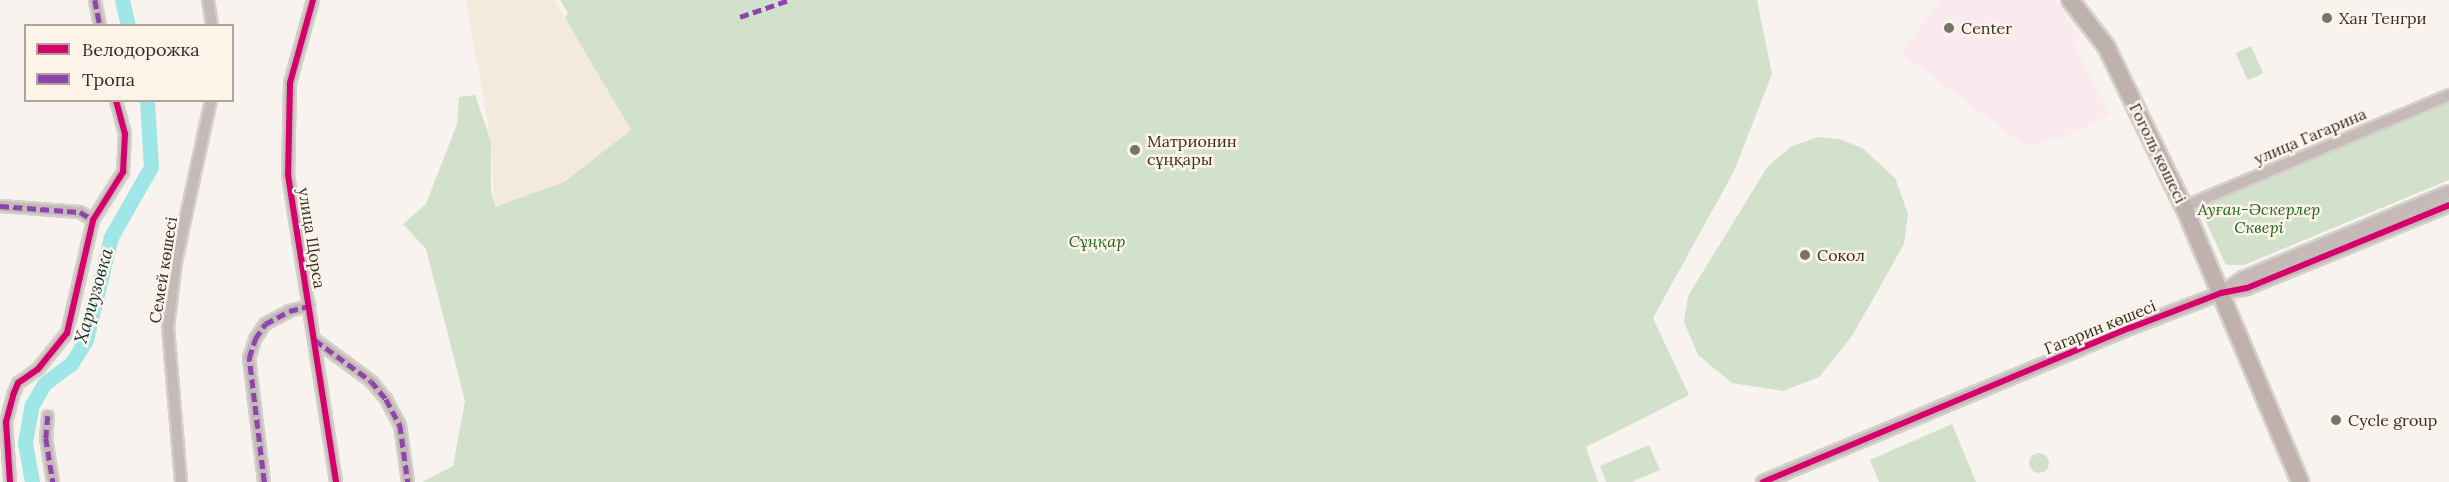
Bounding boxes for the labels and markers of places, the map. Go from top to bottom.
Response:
place label: Хан Тенгри [2339,8,2426,28]
marker: Хан Тенгри [2320,11,2334,25]
place label: Center [1961,18,2012,38]
marker: Center [1942,21,1956,35]
place label: Матрионин сұңқары [1147,131,1237,169]
marker: Матрионин сұңқары [1128,143,1142,157]
place label: Сокол [1817,245,1865,265]
marker: Сокол [1798,248,1812,262]
place label: Cycle group [2348,410,2437,430]
marker: Cycle group [2329,413,2343,427]

